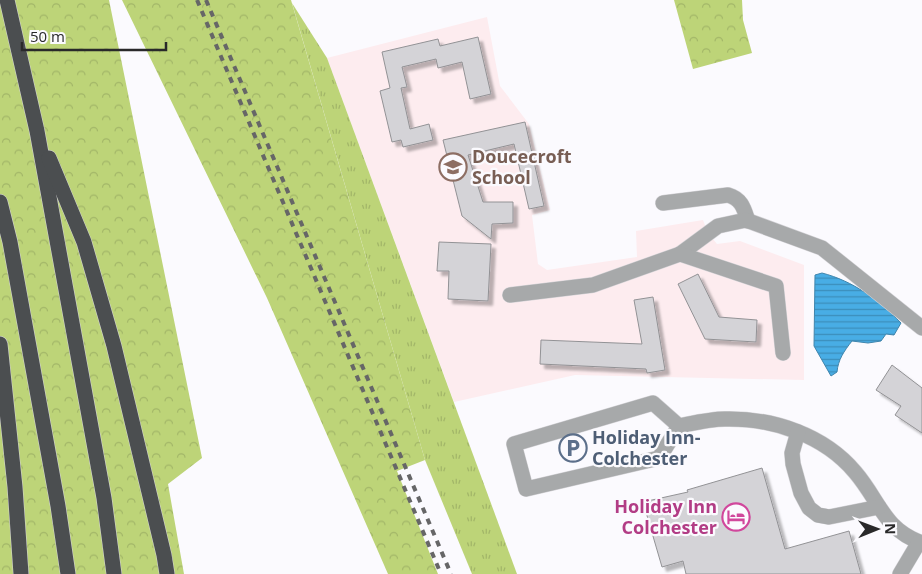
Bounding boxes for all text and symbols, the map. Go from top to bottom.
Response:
scale bar [22,20,166,52]
text: 50 m [30,26,65,46]
place label: Doucecroft School [472,144,572,189]
school or university icon: Doucecroft School [438,152,468,182]
place label: Holiday Inn- Colchester [592,425,701,470]
parking icon: Holiday Inn- Colchester [558,433,588,463]
place label: Holiday Inn Colchester [614,494,717,539]
hotel icon: Holiday Inn Colchester [721,502,751,532]
north arrow [852,504,902,554]
text: N [881,523,900,535]

